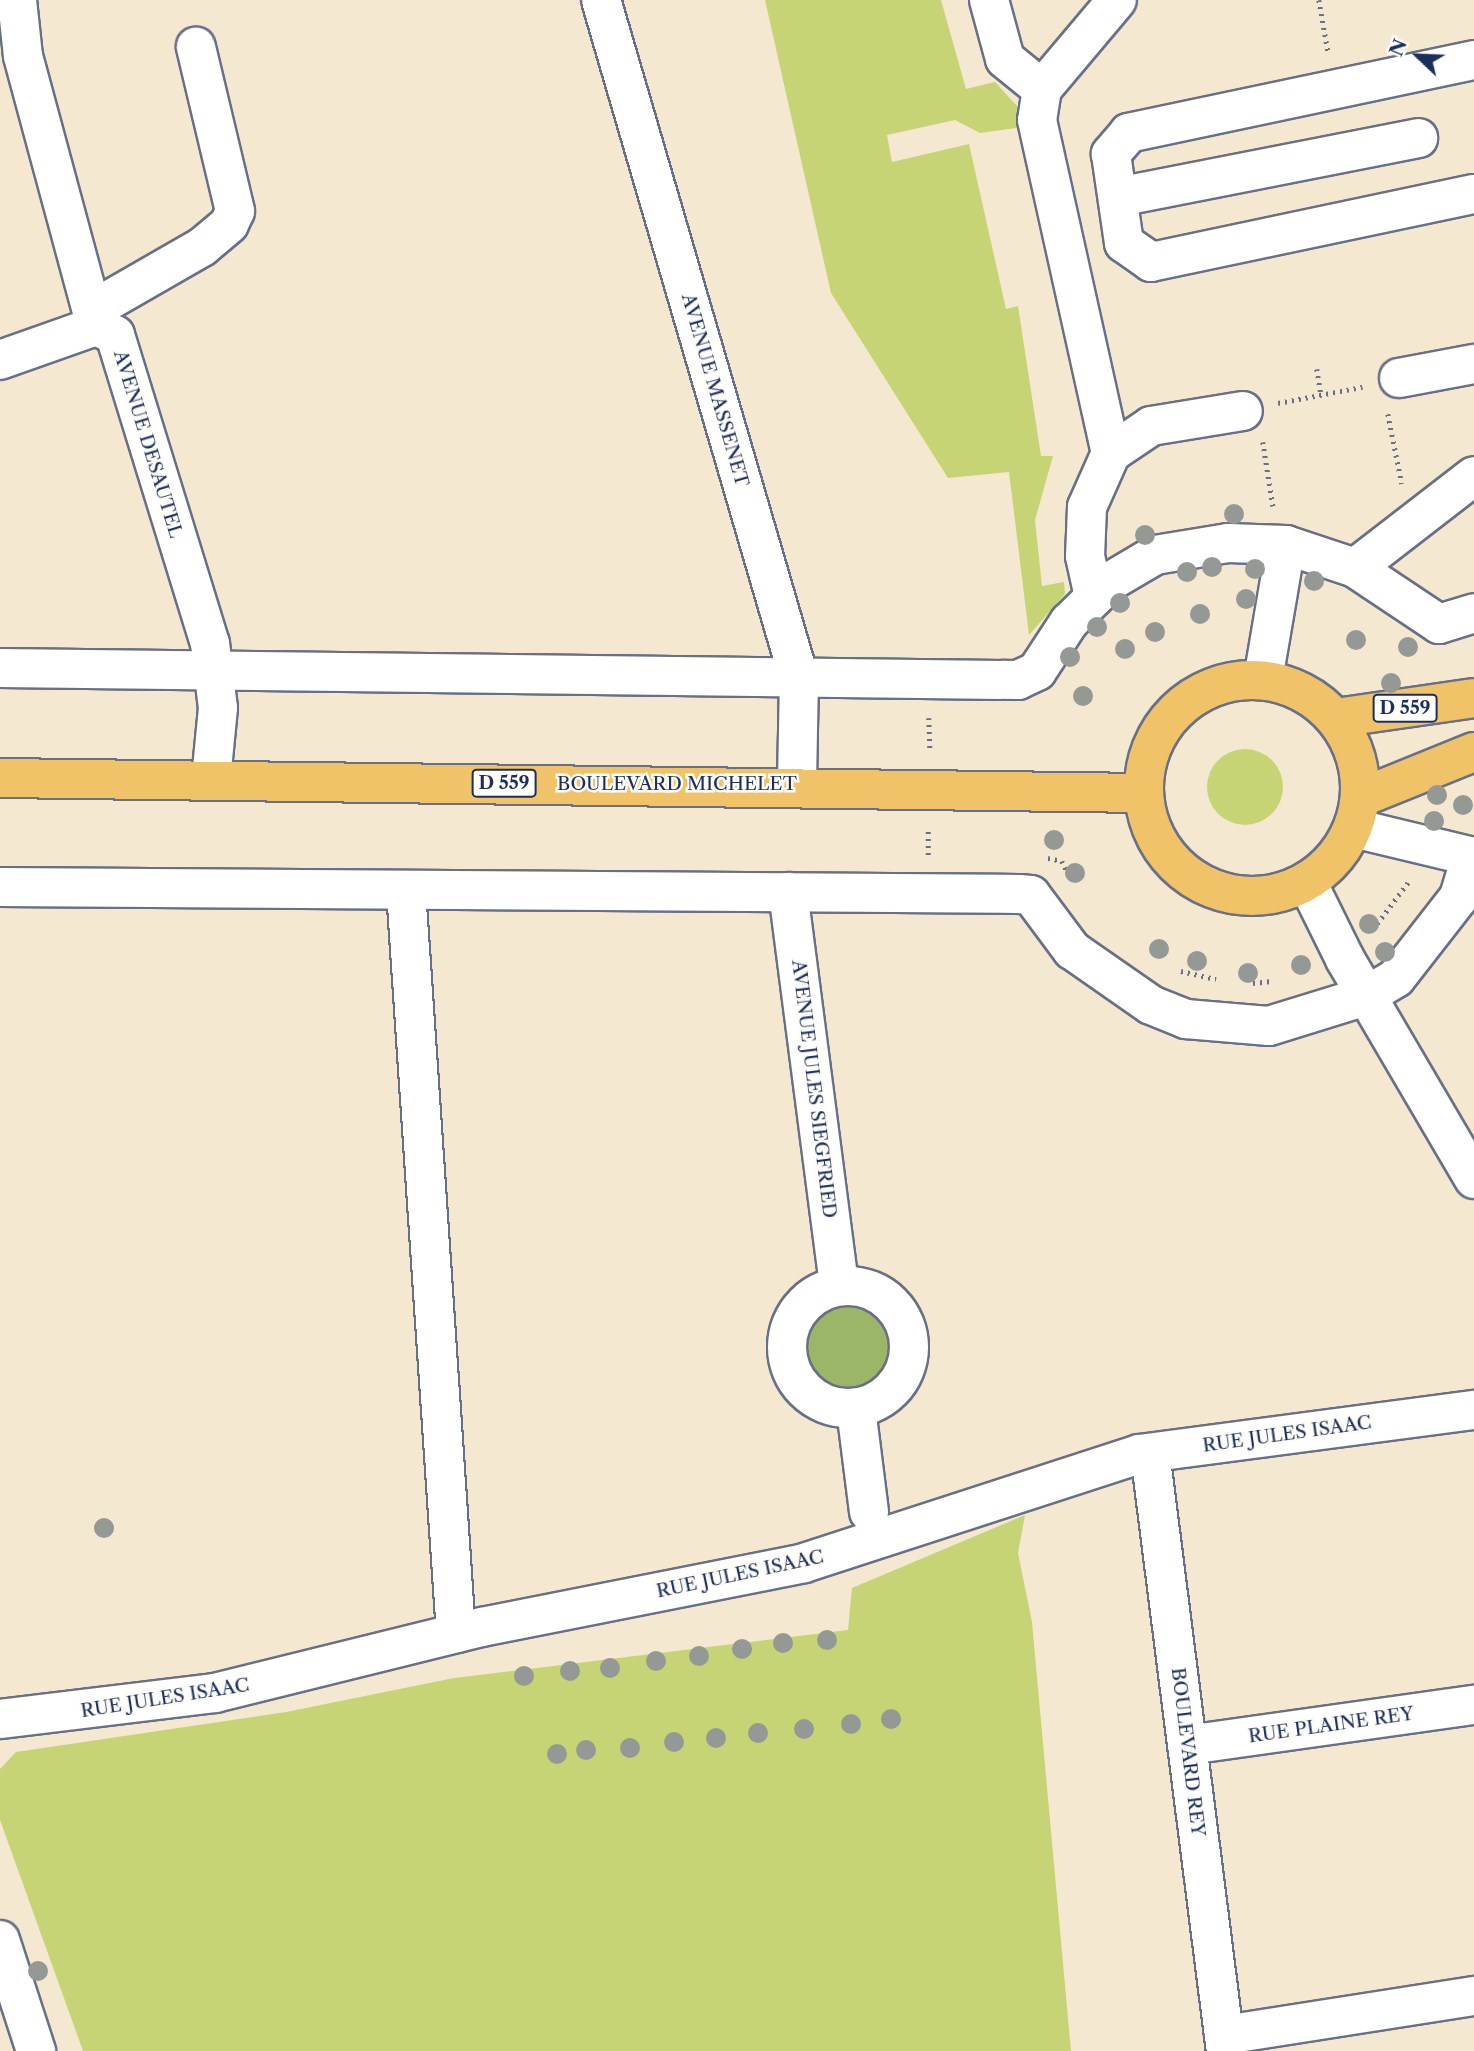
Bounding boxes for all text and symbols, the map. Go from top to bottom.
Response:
north arrow [1383,21,1453,91]
text: N [1384,36,1412,60]
street label: AVENUE MASSENET [676,291,754,489]
street label: AVENUE DESAUTEL [109,347,187,541]
road number: D 559 [1372,694,1438,722]
road number: D 559 [471,768,537,798]
street label: BOULEVARD MICHELET [557,773,797,795]
street label: AVENUE JULES SIEGFRIED [787,958,841,1220]
street label: RUE JULES ISAAC [1201,1411,1373,1457]
street label: RUE JULES ISAAC [654,1545,826,1603]
street label: BOULEVARD REY [1166,1666,1210,1838]
street label: RUE JULES ISAAC [79,1673,251,1723]
street label: RUE PLAINE REY [1247,1702,1415,1748]

